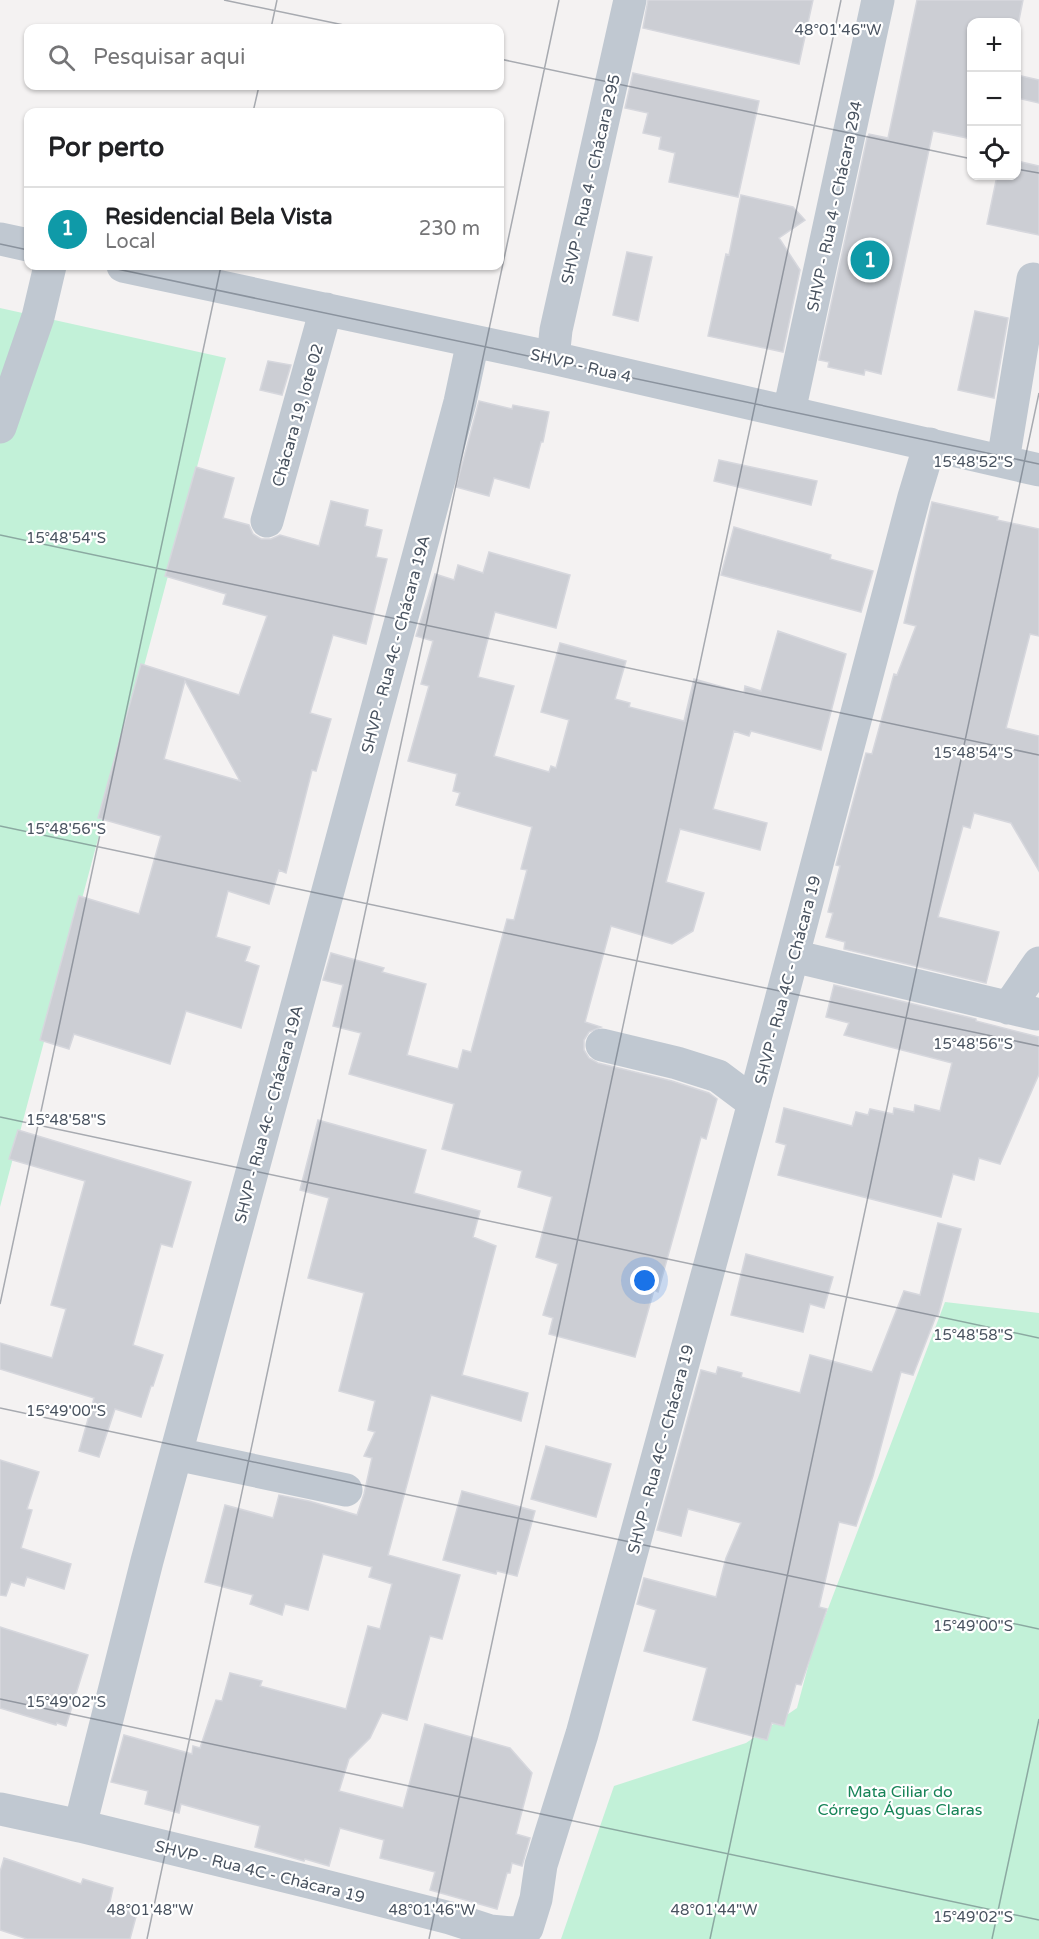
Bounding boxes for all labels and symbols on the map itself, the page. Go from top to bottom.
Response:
text: 48°01'46"W [795,21,881,39]
street label: SHVP - Rua 4 - Chácara 295 [557,72,625,286]
street label: SHVP - Rua 4 - Chácara 294 [803,99,867,313]
pin: 1 [850,238,890,282]
street label: Chácara 19, lote 02 [268,341,328,489]
street label: SHVP - Rua 4 [528,345,633,387]
text: 15°48'52"S [933,453,1013,471]
text: 15°48'54"S [26,529,106,547]
street label: SHVP - Rua 4c - Chácara 19A [357,533,435,756]
text: 15°48'54"S [933,744,1013,762]
text: 15°48'56"S [26,820,106,838]
street label: SHVP - Rua 4C - Chácara 19 [750,873,826,1087]
street label: SHVP - Rua 4c - Chácara 19A [230,1003,308,1226]
text: 15°48'56"S [933,1035,1013,1053]
text: 15°48'58"S [26,1111,106,1129]
your location [630,1266,659,1295]
text: 15°48'58"S [933,1326,1013,1344]
street label: SHVP - Rua 4C - Chácara 19 [623,1342,699,1556]
text: 15°49'00"S [26,1402,106,1420]
text: 15°49'00"S [933,1617,1013,1635]
text: 15°49'02"S [26,1693,106,1711]
park label: Mata Ciliar do Córrego Águas Claras [818,1782,982,1820]
street label: SHVP - Rua 4C - Chácara 19 [153,1836,367,1908]
text: 48°01'48"W [107,1901,193,1919]
text: 48°01'46"W [389,1901,475,1919]
text: 48°01'44"W [671,1901,757,1919]
text: 15°49'02"S [933,1908,1013,1926]

